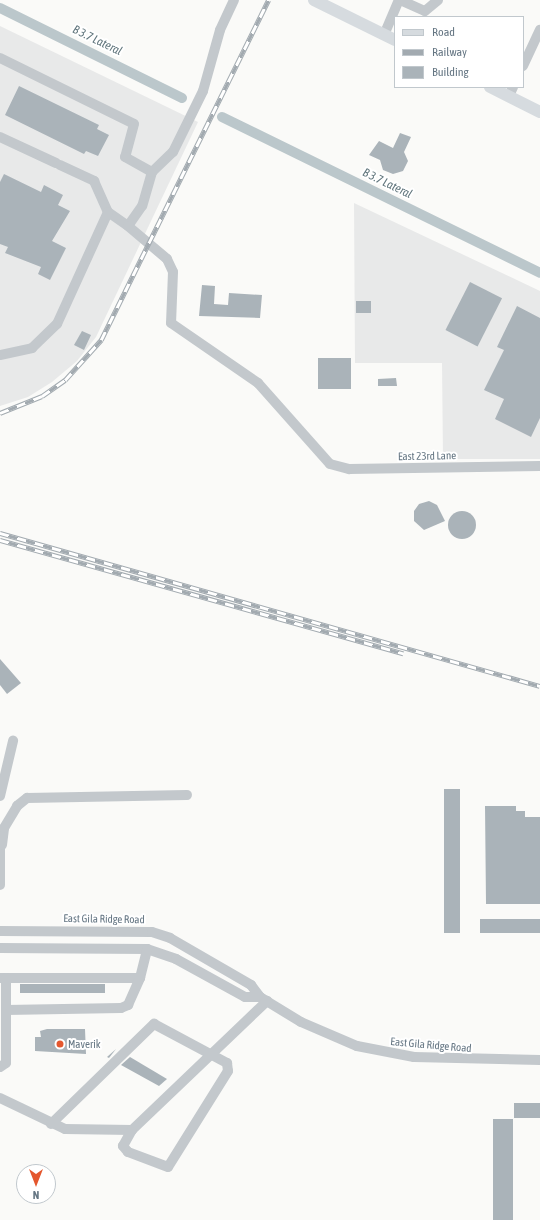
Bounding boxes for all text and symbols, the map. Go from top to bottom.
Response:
legend [394,16,524,88]
water label: B 3.7 Lateral [70,23,124,59]
text: Road [432,25,455,39]
text: Railway [432,45,467,59]
text: Building [432,65,469,79]
water label: B 3.7 Lateral [360,166,414,202]
street label: East 23rd Lane [398,449,456,463]
street label: East Gila Ridge Road [63,912,145,926]
street label: East Gila Ridge Road [390,1035,472,1055]
place label: Maverik [68,1037,101,1051]
marker: Maverik [55,1039,65,1049]
north arrow [16,1164,56,1204]
text: N [33,1189,39,1201]

